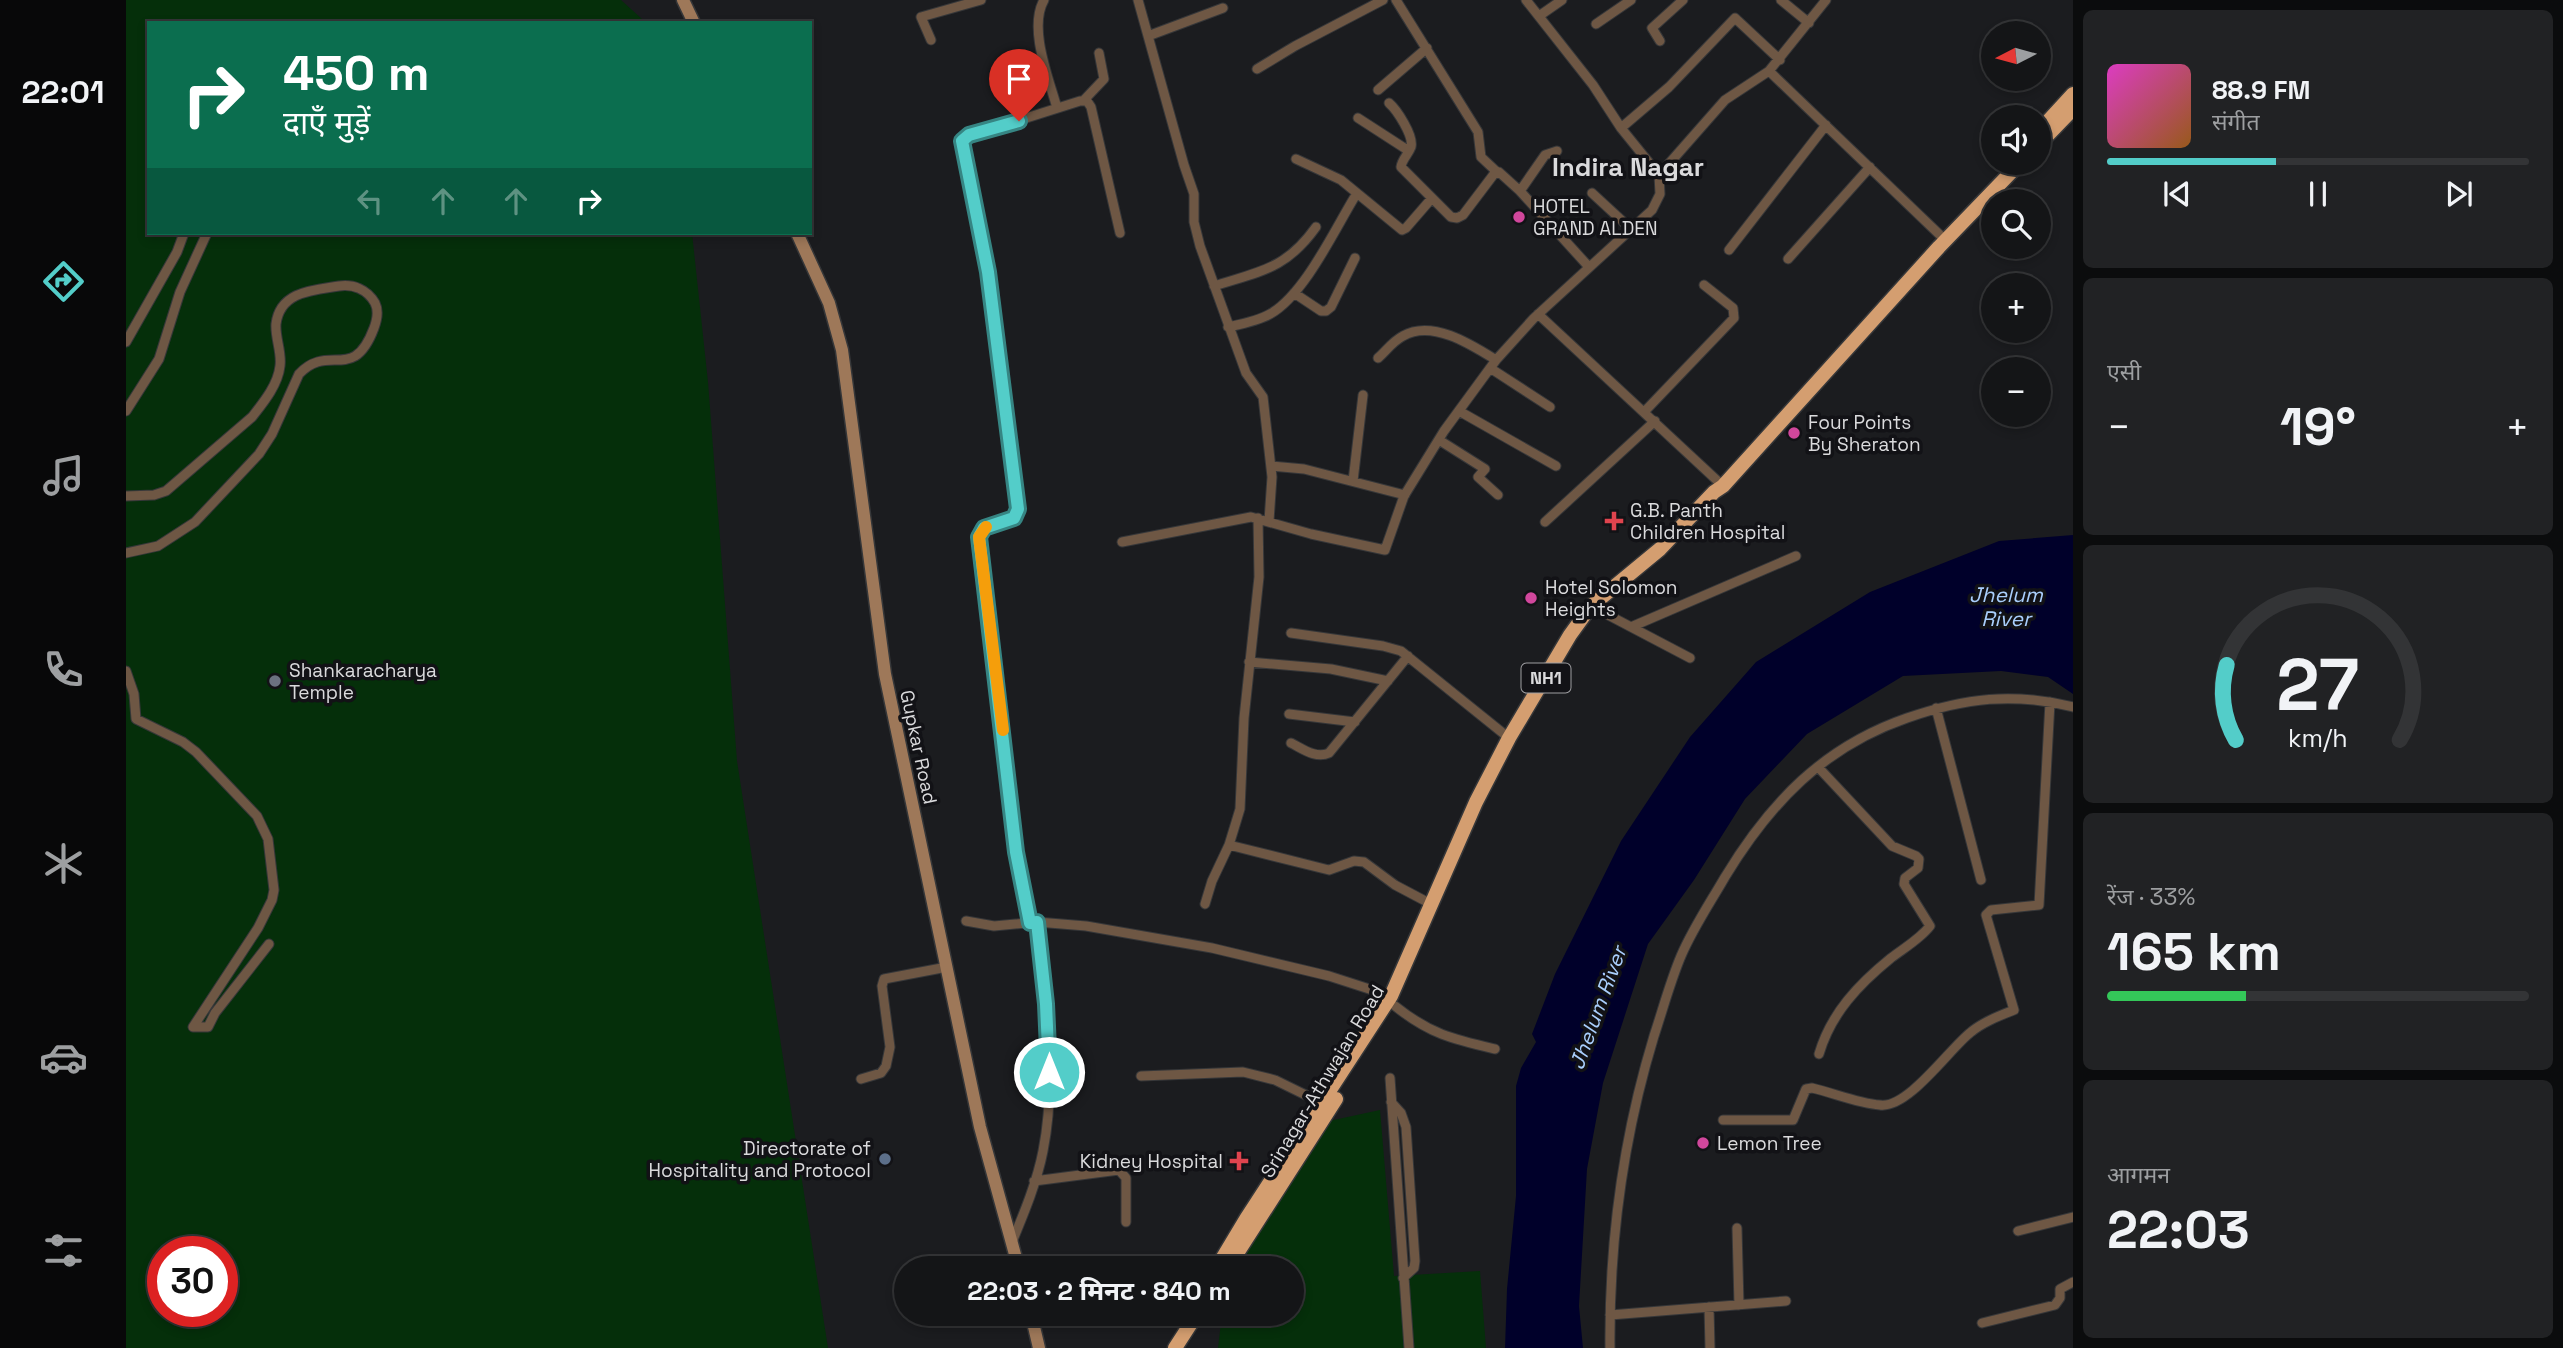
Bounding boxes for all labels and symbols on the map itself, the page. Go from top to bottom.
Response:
north arrow [1981,21,2051,91]
pin [989,49,1049,121]
district label: Indira Nagar [1552,150,1704,184]
place label: HOTEL GRAND ALDEN [1533,194,1658,241]
marker: HOTEL GRAND ALDEN [1511,209,1527,225]
place label: Four Points By Sheraton [1808,410,1921,457]
marker: Four Points By Sheraton [1786,425,1802,441]
place label: G.B. Panth Children Hospital [1630,498,1785,545]
marker: G.B. Panth Children Hospital [1604,511,1624,531]
place label: Hotel Solomon Heights [1545,575,1678,622]
water label: Jhelum River [1969,581,2044,632]
marker: Hotel Solomon Heights [1523,590,1539,606]
place label: Shankaracharya Temple [289,658,437,705]
road number: NH1 [1522,664,1570,692]
marker: Shankaracharya Temple [267,673,283,689]
street label: Gupkar Road [894,688,943,806]
water label: Jhelum River [1563,941,1633,1073]
street label: Srinagar-Athwajan Road [1255,980,1390,1182]
position arrow [1012,1035,1086,1109]
place label: Lemon Tree [1717,1131,1822,1156]
marker: Lemon Tree [1695,1135,1711,1151]
place label: Directorate of Hospitality and Protocol [649,1136,871,1183]
place label: Kidney Hospital [1080,1149,1223,1174]
marker: Directorate of Hospitality and Protocol [877,1151,893,1167]
marker: Kidney Hospital [1229,1151,1249,1171]
speed limit sign: 30 [147,1236,238,1327]

